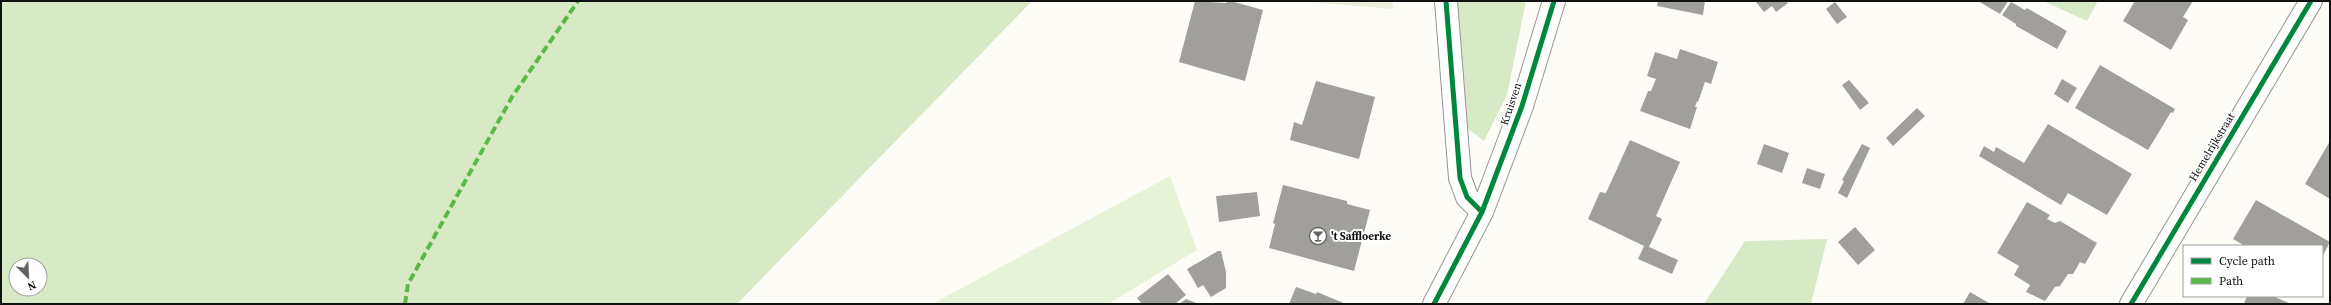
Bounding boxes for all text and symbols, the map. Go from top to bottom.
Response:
street label: Kruisven [1497,80,1525,127]
street label: Hemelrijkstraat [2186,110,2239,184]
bar icon: 't Saffloerke [1308,226,1328,246]
place label: 't Saffloerke [1331,229,1391,244]
legend [2183,245,2323,297]
text: Cycle path [2219,253,2275,269]
north arrow [8,257,48,297]
text: Path [2219,273,2243,289]
text: N [25,277,39,294]

